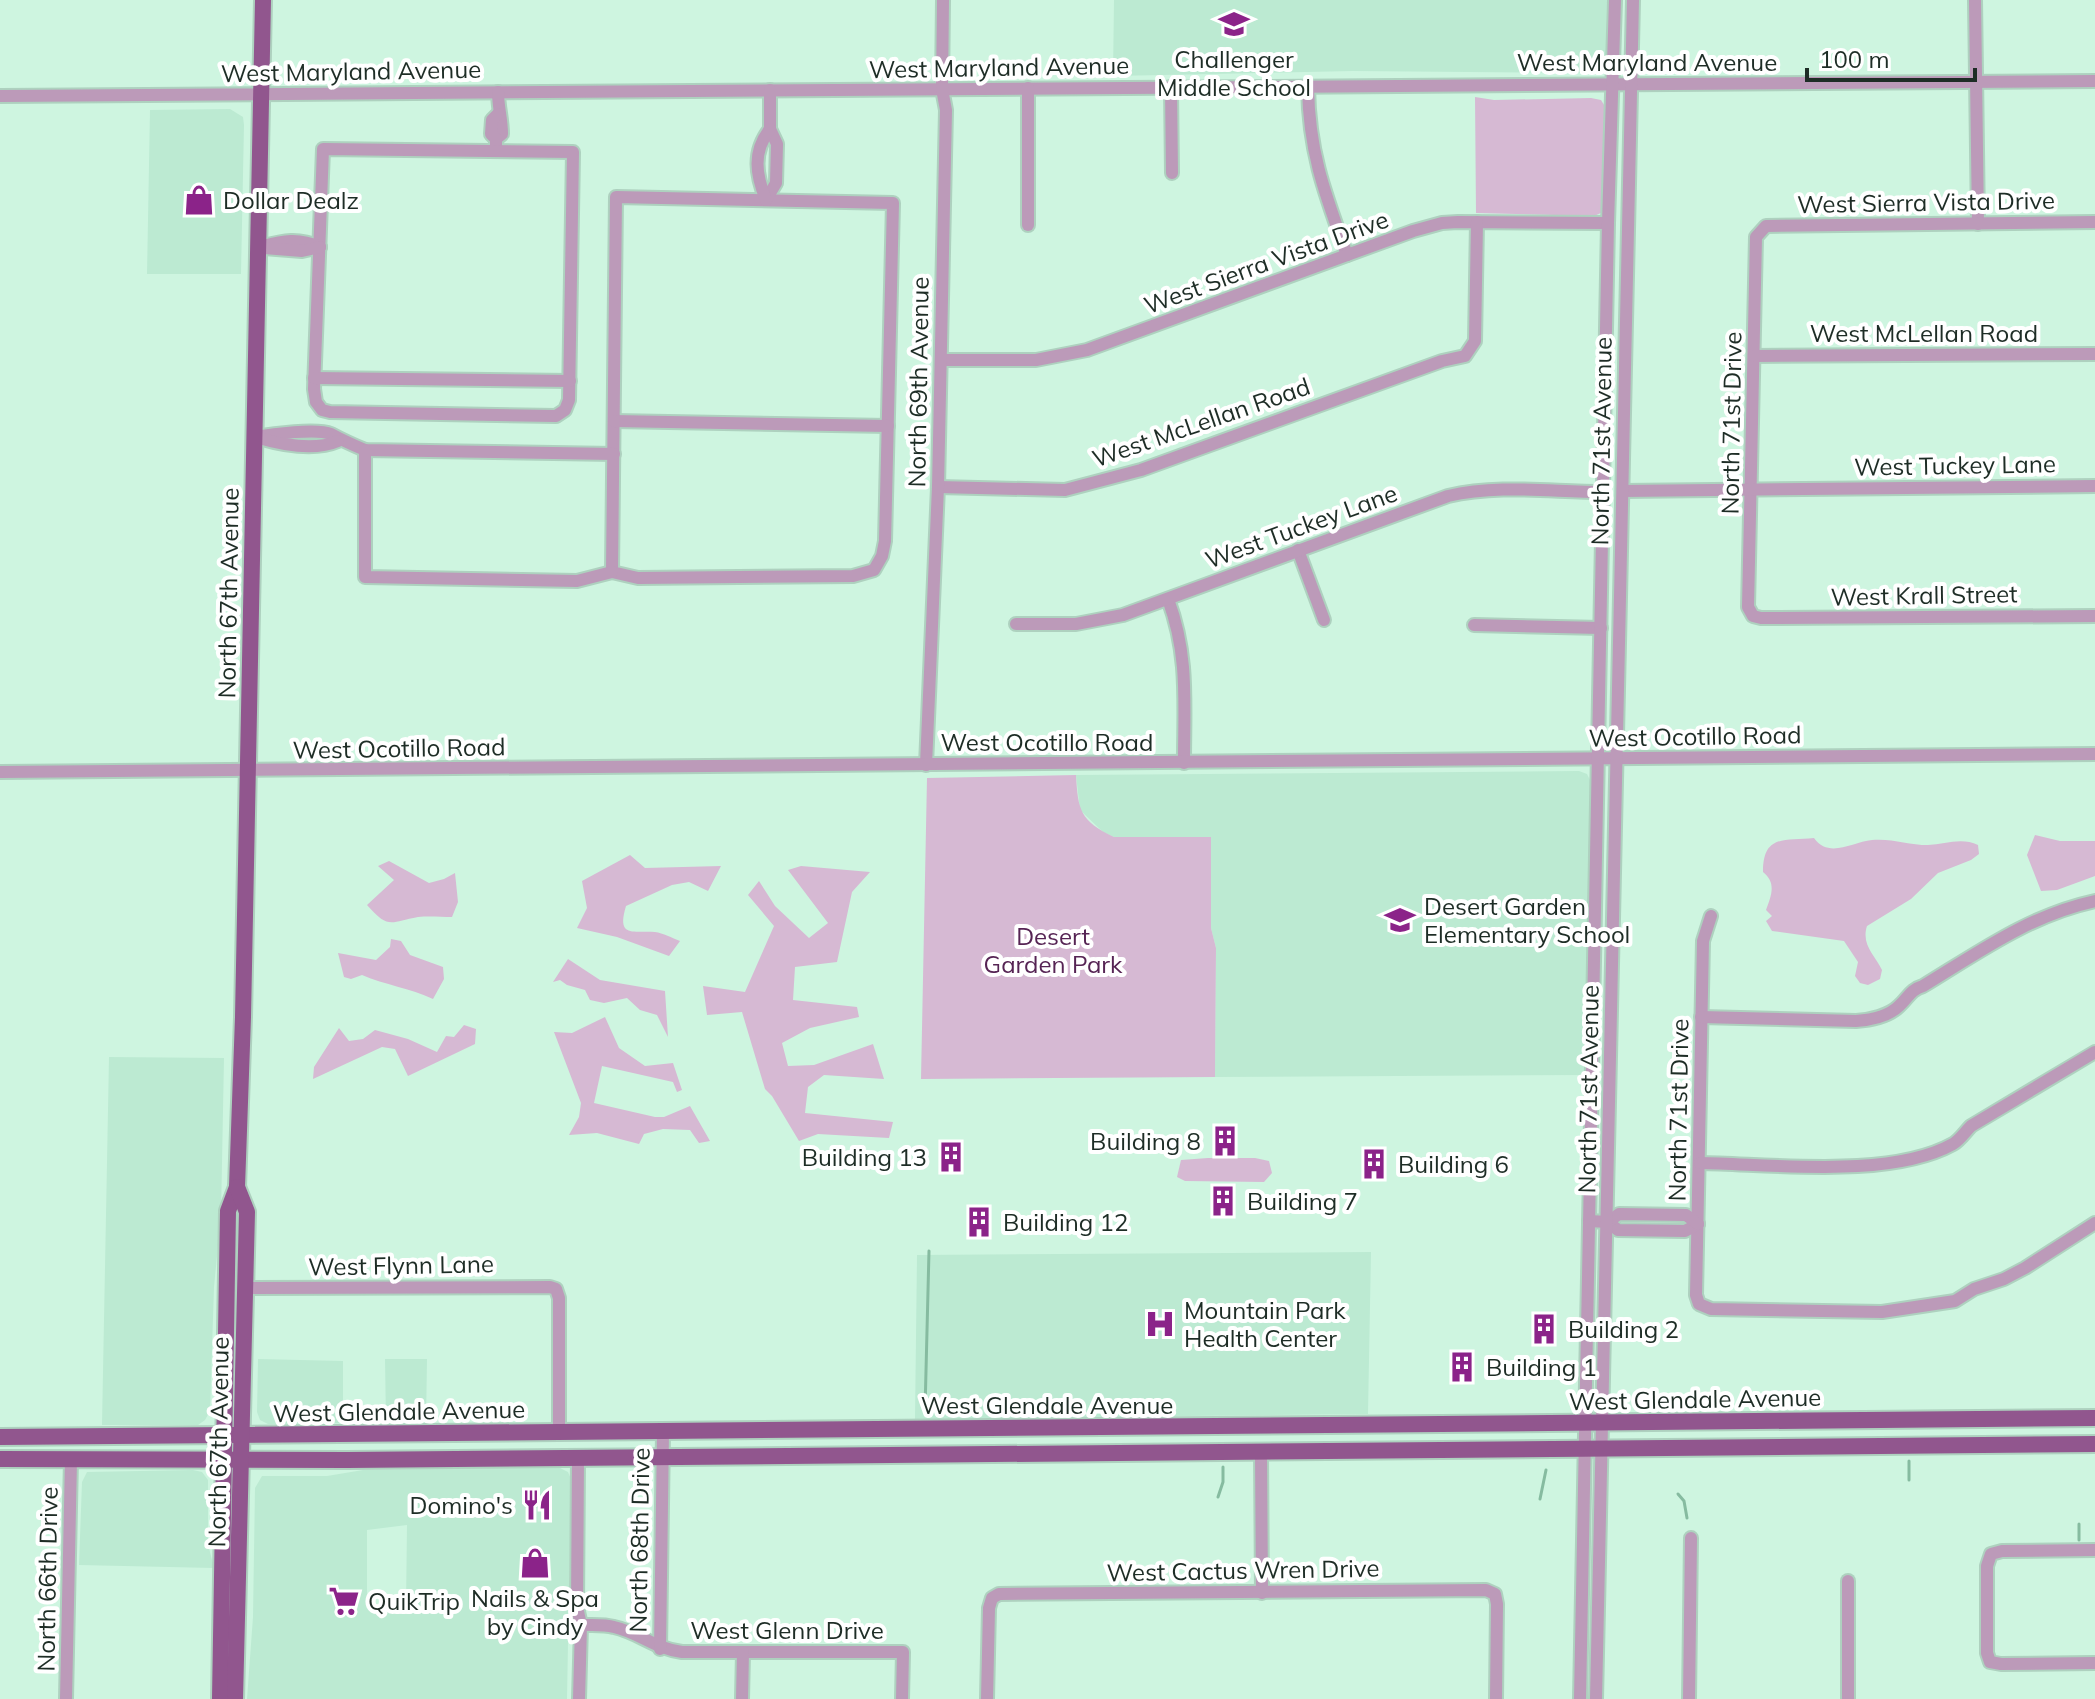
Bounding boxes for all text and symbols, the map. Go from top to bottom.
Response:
school or university icon: Challenger Middle School [1217,7,1251,41]
scale bar [1807,32,1975,82]
place label: Challenger Middle School [1157,44,1311,102]
text: 100 m [1819,44,1890,74]
street label: West Maryland Avenue [1517,47,1777,77]
street label: West Maryland Avenue [869,50,1129,84]
street label: West Maryland Avenue [221,54,481,88]
shop icon: Dollar Dealz [182,183,216,217]
place label: Dollar Dealz [223,185,359,215]
street label: West Sierra Vista Drive [1797,185,2055,219]
street label: West Sierra Vista Drive [1140,204,1392,320]
street label: North 69th Avenue [901,276,935,488]
street label: West McLellan Road [1810,318,2038,348]
street label: North 71st Drive [1714,331,1748,515]
street label: North 71st Avenue [1584,336,1618,546]
street label: West McLellan Road [1088,371,1314,473]
street label: West Tuckey Lane [1854,448,2056,482]
street label: West Tuckey Lane [1201,477,1401,575]
street label: North 67th Avenue [211,487,245,699]
street label: West Krall Street [1830,578,2018,612]
street label: West Ocotillo Road [1588,719,1802,753]
street label: West Ocotillo Road [941,727,1153,757]
street label: West Ocotillo Road [292,731,506,765]
place label: Desert Garden Elementary School [1424,891,1630,949]
school or university icon: Desert Garden Elementary School [1383,903,1417,937]
park label: Desert Garden Park [984,921,1123,979]
street label: North 71st Avenue [1571,984,1605,1194]
street label: North 71st Drive [1661,1018,1695,1202]
building icon: Building 8 [1208,1124,1242,1158]
place label: Building 8 [1090,1126,1201,1156]
building icon: Building 13 [934,1140,968,1174]
place label: Building 13 [802,1142,927,1172]
building icon: Building 6 [1357,1147,1391,1181]
place label: Building 6 [1398,1149,1509,1179]
building icon: Building 7 [1206,1184,1240,1218]
place label: Building 7 [1247,1186,1358,1216]
building icon: Building 12 [962,1205,996,1239]
place label: Building 12 [1003,1207,1128,1237]
street label: West Flynn Lane [308,1248,494,1282]
place label: Mountain Park Health Center [1184,1295,1346,1353]
hospital icon: Mountain Park Health Center [1143,1307,1177,1341]
building icon: Building 2 [1527,1312,1561,1346]
place label: Building 2 [1568,1314,1679,1344]
street label: North 67th Avenue [201,1336,235,1548]
building icon: Building 1 [1445,1350,1479,1384]
place label: Building 1 [1486,1352,1597,1382]
street label: West Glendale Avenue [1568,1382,1822,1416]
street label: West Glendale Avenue [921,1390,1173,1420]
street label: West Glendale Avenue [272,1394,526,1428]
street label: North 68th Drive [622,1447,656,1633]
street label: North 66th Drive [30,1486,64,1672]
restaurant icon: Domino's [520,1488,554,1522]
place label: Domino's [410,1490,513,1520]
shop icon: Nails & Spa by Cindy [518,1546,552,1580]
street label: West Cactus Wren Drive [1106,1553,1380,1587]
place label: Nails & Spa by Cindy [471,1583,599,1641]
supermarket icon: QuikTrip [327,1584,361,1618]
place label: QuikTrip [368,1586,460,1616]
street label: West Glenn Drive [690,1615,884,1645]

